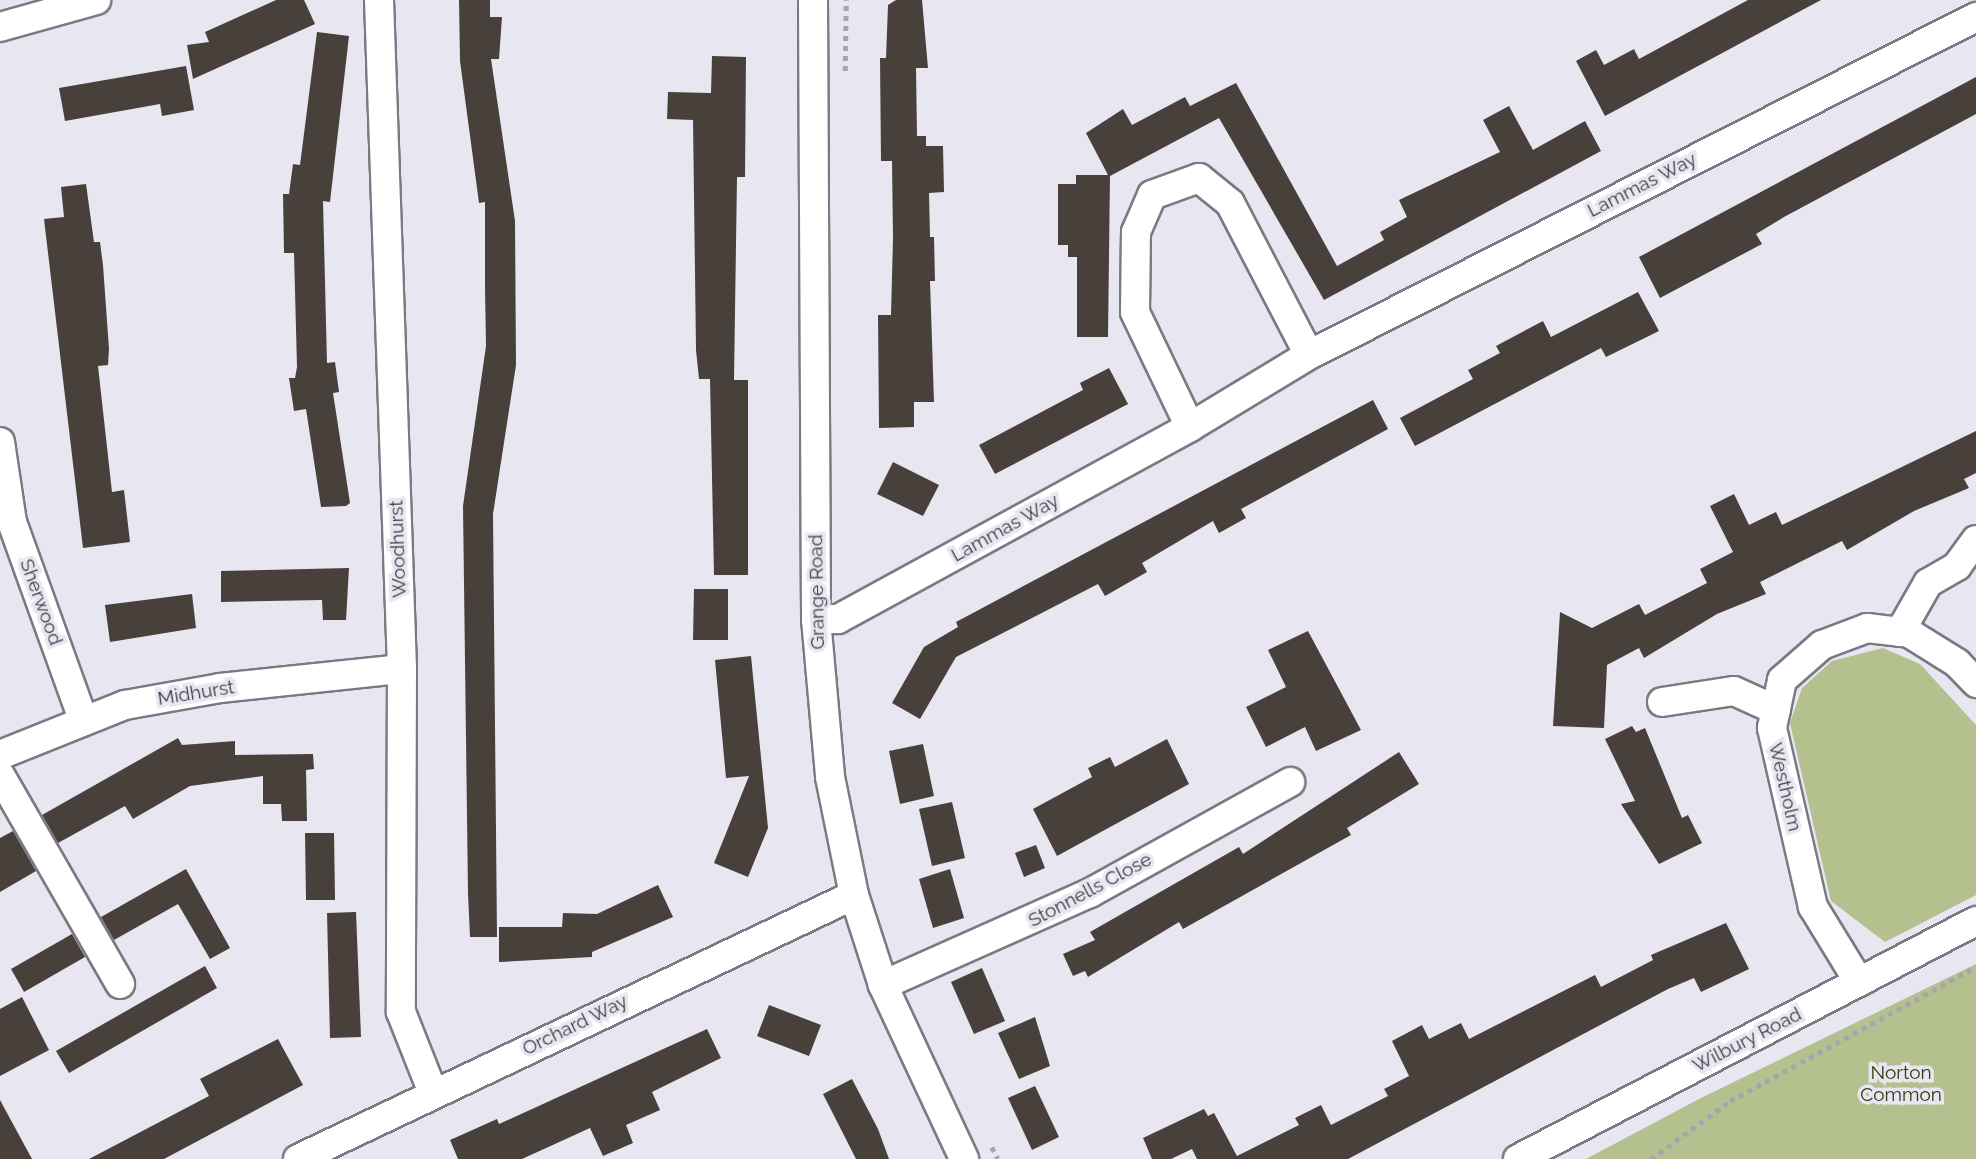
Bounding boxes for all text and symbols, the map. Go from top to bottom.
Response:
street label: Lammas Way [1583,148,1701,222]
street label: Lammas Way [947,489,1063,567]
street label: Woodhurst [385,500,411,598]
street label: Grange Road [805,534,829,650]
street label: Sherwood [15,556,67,648]
street label: Midhurst [156,676,236,710]
street label: Westholm [1764,740,1806,834]
street label: Stonnells Close [1024,848,1156,932]
street label: Orchard Way [518,990,632,1060]
street label: Wilbury Road [1689,1003,1805,1077]
park label: Norton Common [1860,1062,1942,1106]

